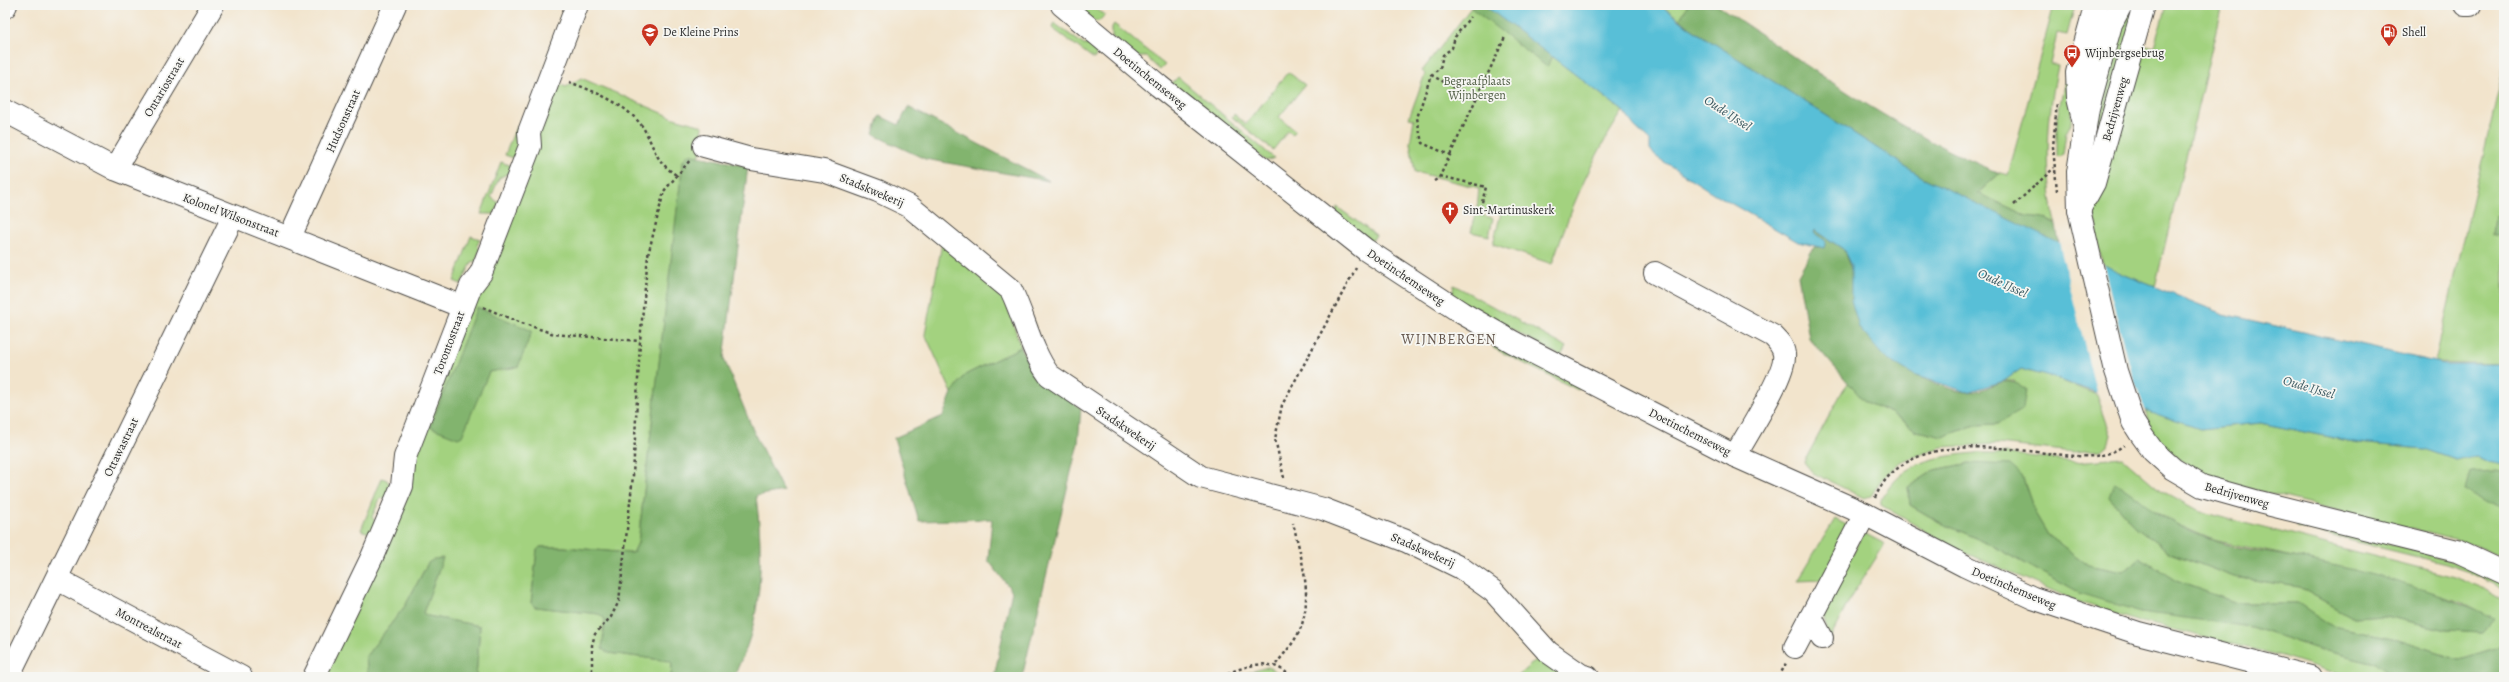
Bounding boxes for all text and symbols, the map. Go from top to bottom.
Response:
school or university icon: De Kleine Prins [640,22,660,47]
fuel station icon: Shell [2379,22,2399,47]
place label: De Kleine Prins [663,24,739,40]
place label: Shell [2402,24,2426,40]
street label: Doetinchemseweg [1110,43,1190,113]
bus stop icon: Wijnbergsebrug [2062,43,2082,68]
place label: Wijnbergsebrug [2084,45,2164,61]
street label: Ontariostraat [140,54,188,120]
park label: Begraafplaats Wijnbergen [1443,73,1511,103]
street label: Bedrijvenweg [2098,75,2132,143]
street label: Hudsonstraat [322,87,364,155]
water label: Oude IJssel [1701,91,1755,135]
street label: Stadskwekerij [837,169,907,211]
street label: Kolonel Wilsonstraat [180,189,282,241]
church icon: Sint-Martinuskerk [1440,200,1460,225]
place label: Sint-Martinuskerk [1463,202,1555,218]
street label: Doetinchemseweg [1364,245,1448,309]
water label: Oude IJssel [1975,264,2031,302]
street label: Torontostraat [429,309,469,377]
district label: WIJNBERGEN [1400,330,1497,349]
water label: Oude IJssel [2281,372,2337,403]
street label: Stadskwekerij [1093,402,1159,454]
street label: Doetinchemseweg [1646,404,1734,460]
street label: Ottawastraat [100,415,142,479]
street label: Bedrijvenweg [2203,478,2271,512]
street label: Stadskwekerij [1388,529,1458,571]
street label: Doetinchemseweg [1969,563,2059,613]
street label: Montrealstraat [113,604,185,652]

